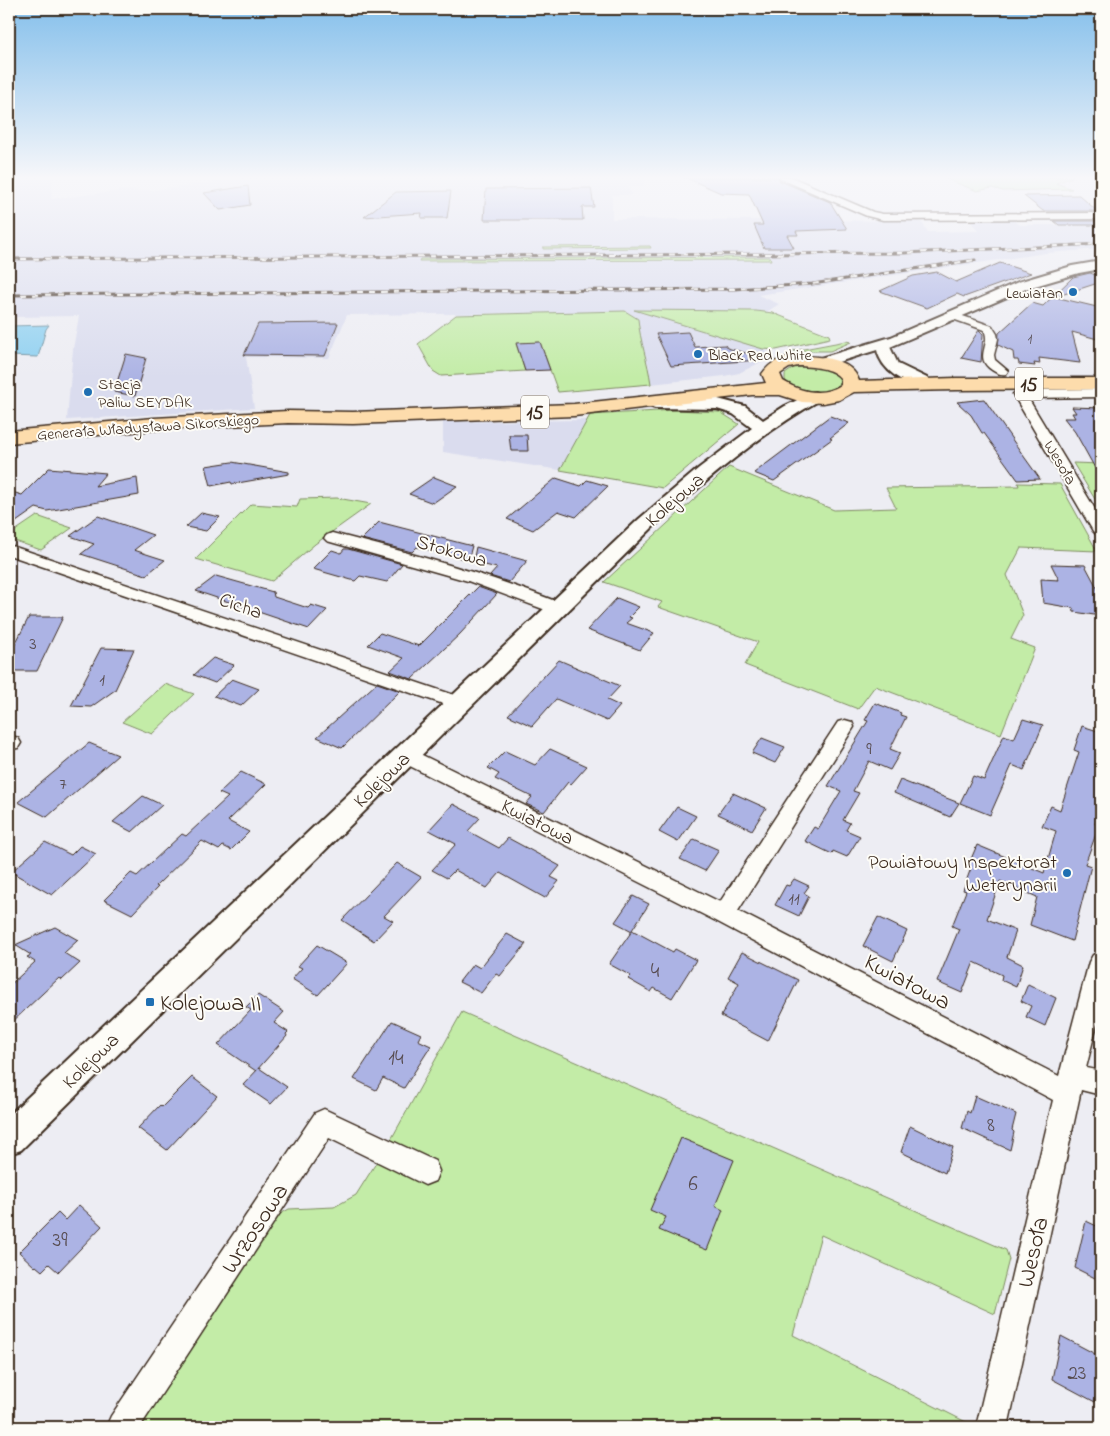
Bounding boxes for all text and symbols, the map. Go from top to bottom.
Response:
place label: Lewiatan [1006,282,1063,306]
marker: Lewiatan [1067,286,1079,298]
house number: 1 [1028,328,1033,350]
place label: Black Red White [707,344,813,368]
marker: Black Red White [692,348,704,360]
road number: 15 [1015,368,1043,400]
place label: Stacja Paliw SEYDAK [98,373,192,415]
marker: Stacja Paliw SEYDAK [82,386,94,398]
road number: 15 [521,396,549,428]
street label: Generała Władysława Sikorskiego [36,408,260,448]
street label: Wesoła [1037,436,1082,490]
street label: Kolejowa [640,467,712,535]
street label: Stokowa [412,528,490,576]
street label: Cicha [215,587,266,628]
house number: 3 [29,632,37,658]
house number: 1 [99,668,105,694]
house number: 9 [866,737,872,763]
street label: Kolejowa [347,746,418,816]
house number: 7 [59,772,67,798]
street label: Kwiatowa [495,793,578,854]
place label: Powiatowy Inspektorat Weterynarii [868,849,1057,901]
marker: Powiatowy Inspektorat Weterynarii [1061,867,1073,879]
house number: 11 [788,887,800,913]
street label: Kwiatowa [857,946,957,1021]
house number: 4 [651,957,660,987]
place label: Kolejowa II [160,987,261,1022]
marker: Kolejowa II [144,996,156,1008]
street label: Kolejowa [56,1027,127,1097]
house number: 14 [388,1044,404,1074]
house number: 8 [987,1111,995,1141]
house number: 6 [688,1170,698,1200]
street label: Wrzosowa [214,1177,299,1282]
street label: Wesoła [1009,1214,1060,1291]
house number: 39 [53,1226,68,1256]
house number: 23 [1067,1359,1087,1389]

